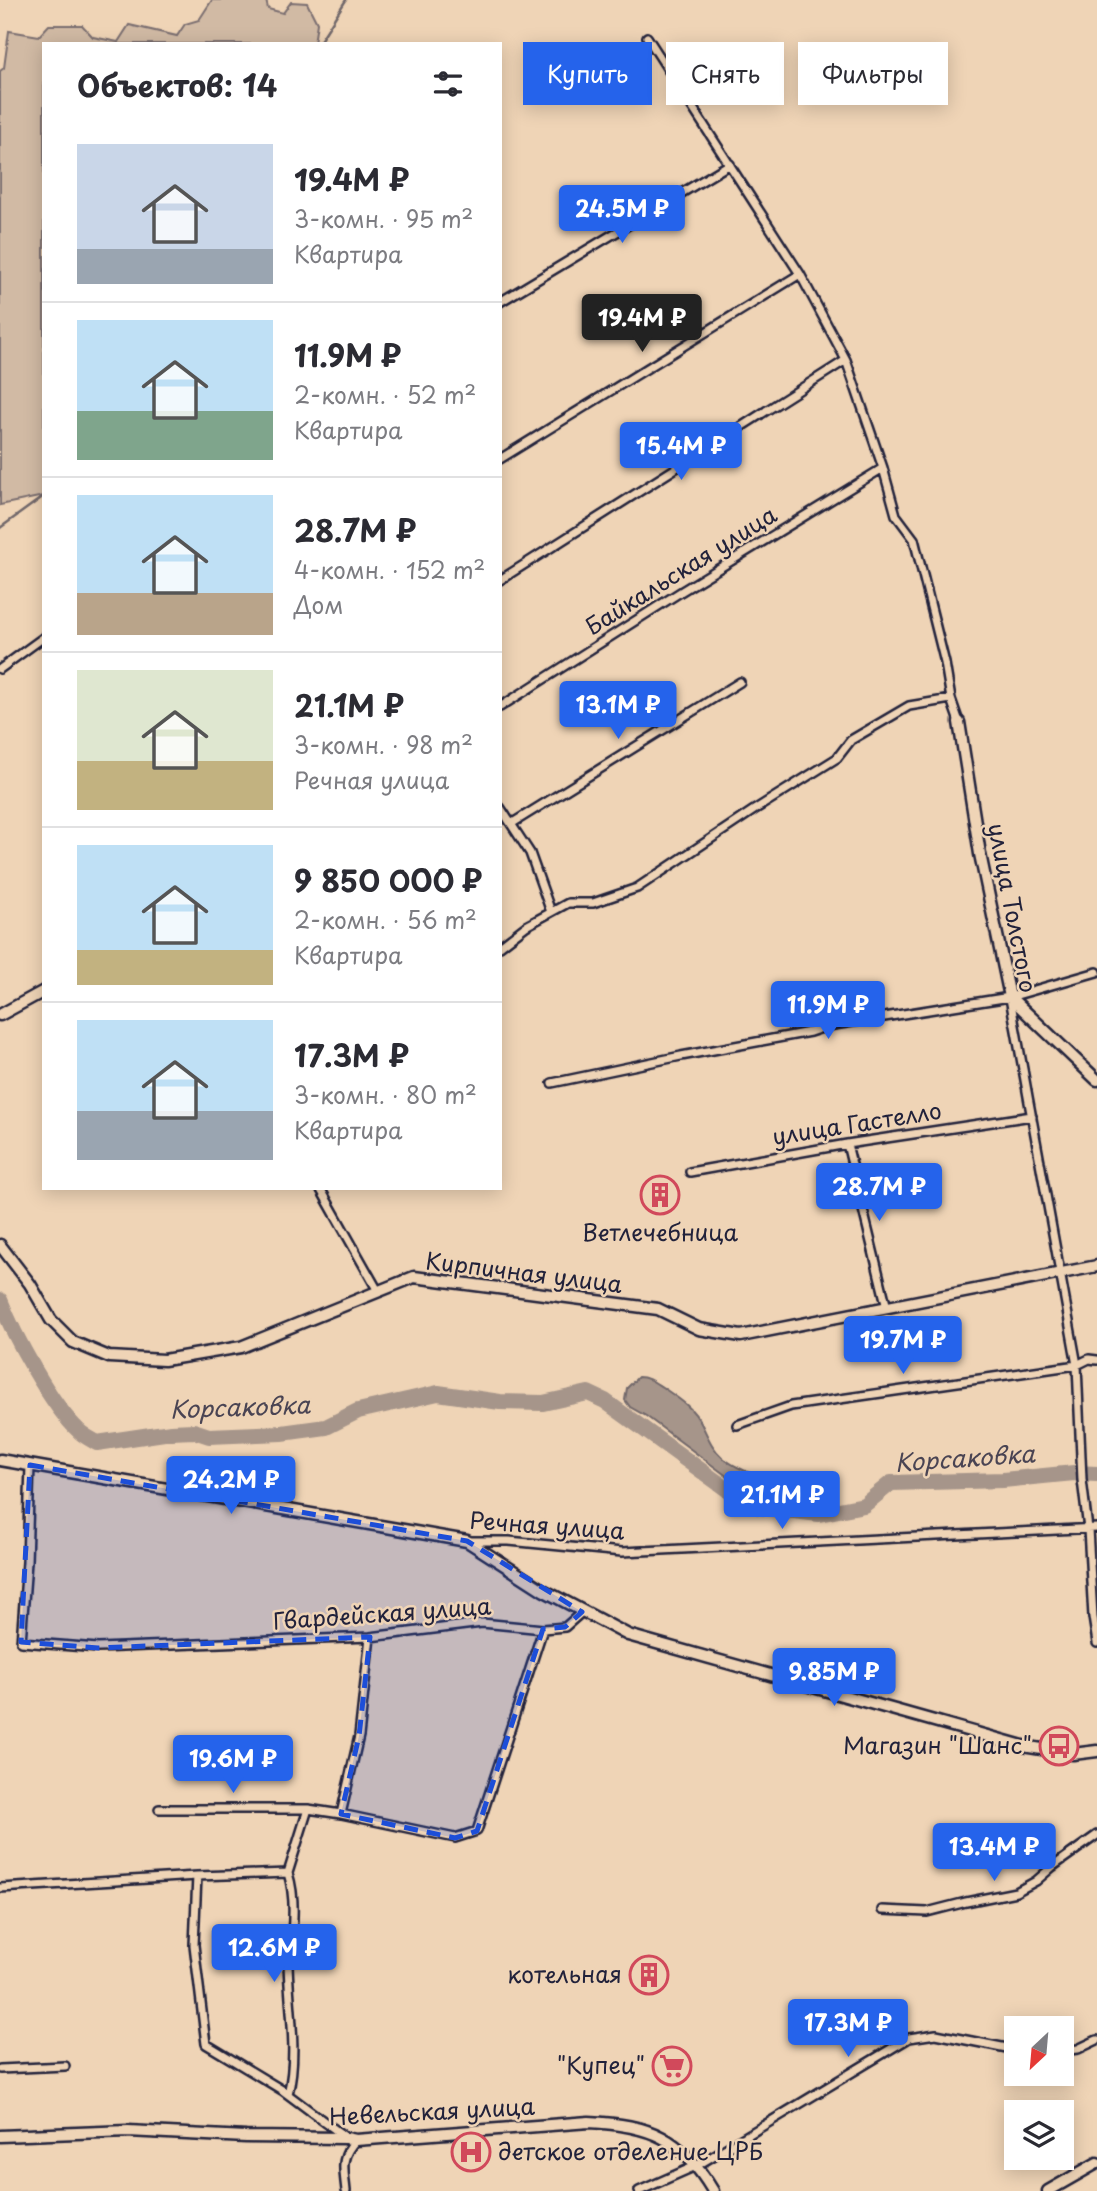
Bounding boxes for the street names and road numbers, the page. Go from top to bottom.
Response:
street label: Байкальская улица [577,496,783,643]
street label: улица Толстого [980,820,1047,996]
street label: улица Гастелло [770,1092,944,1153]
street label: Кирпичная улица [424,1242,625,1301]
street label: Речная улица [469,1502,626,1547]
street label: Гвардейская улица [272,1587,493,1638]
street label: Невельская улица [328,2088,536,2133]

